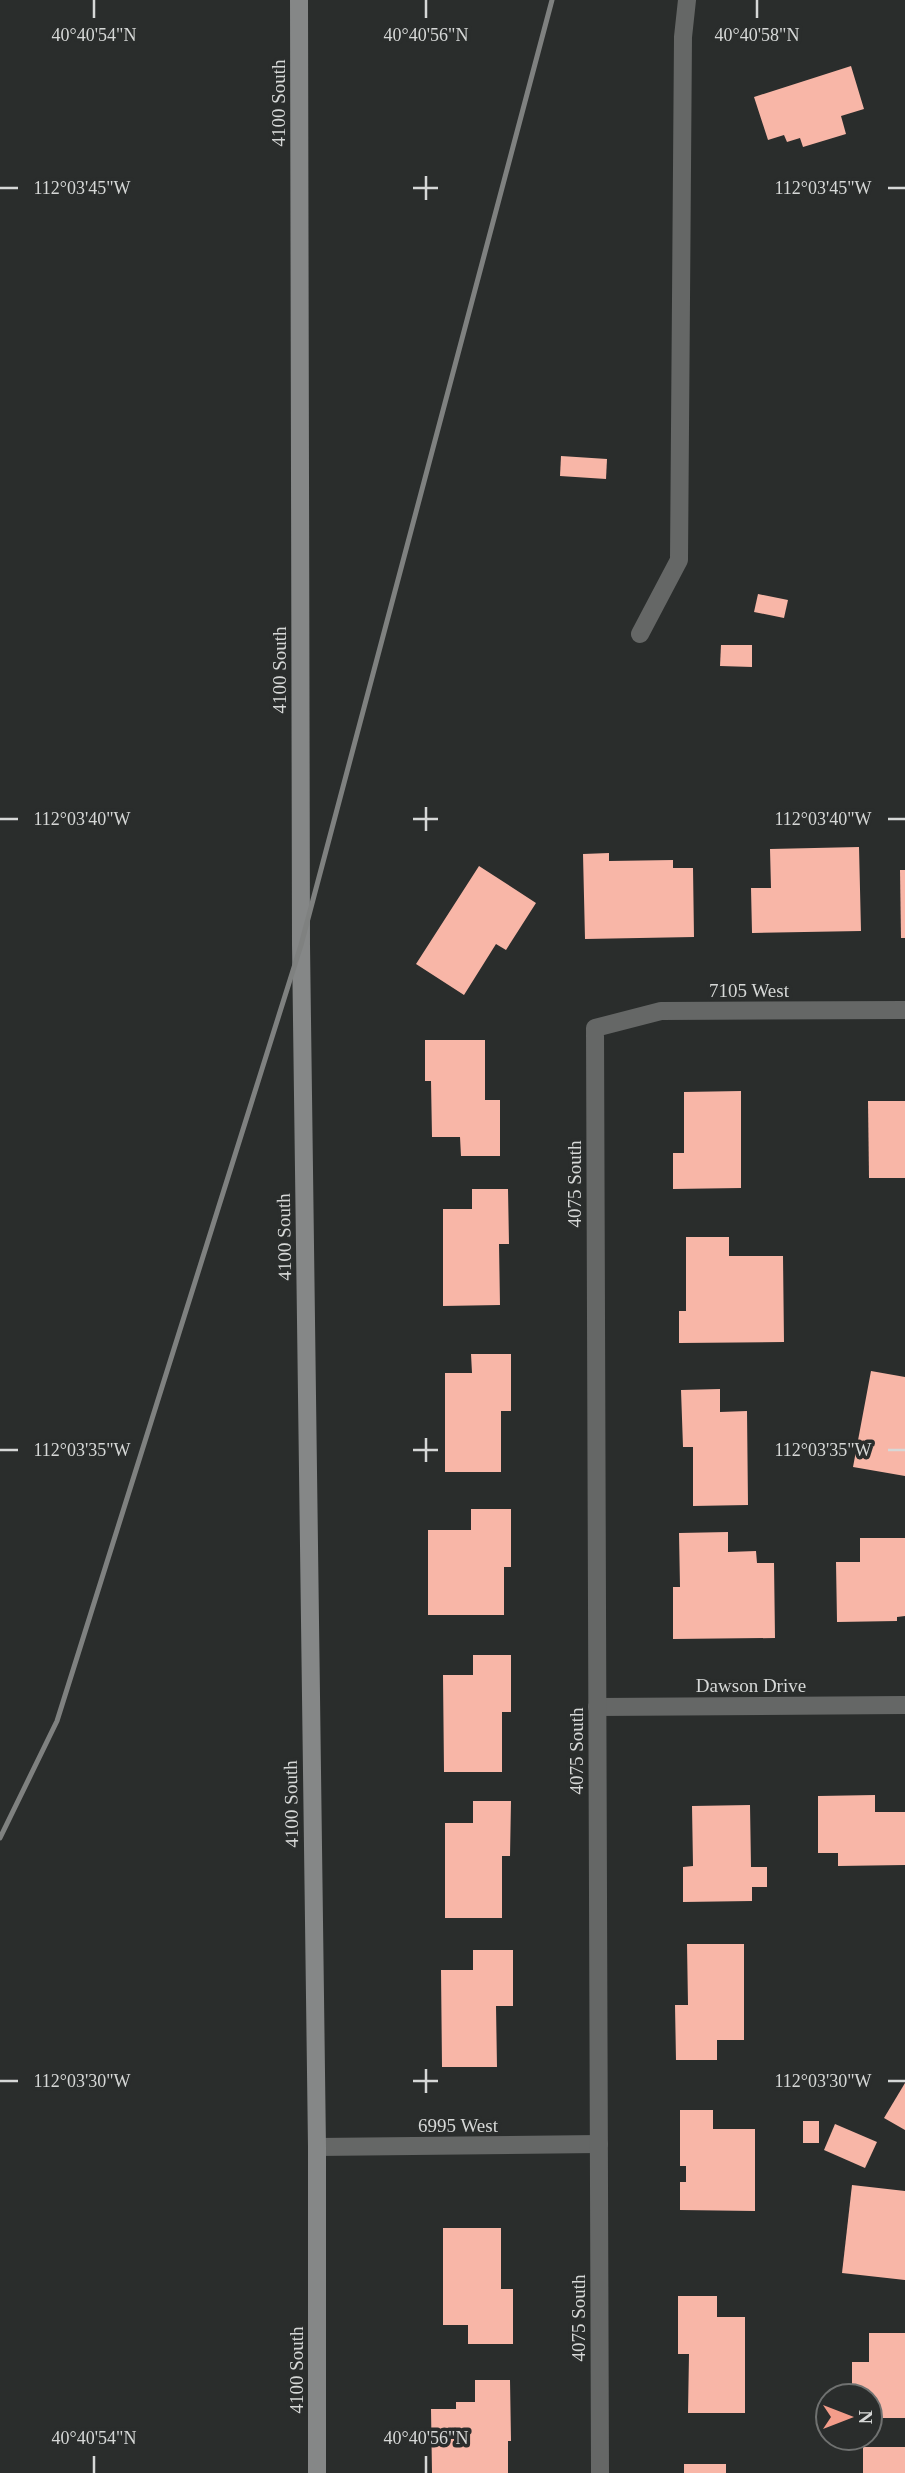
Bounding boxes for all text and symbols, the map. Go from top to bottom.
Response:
text: 40°40'54"N [52,25,136,45]
text: 40°40'56"N [384,25,468,45]
text: 40°40'58"N [715,25,799,45]
street label: 4100 South [268,59,289,147]
text: 112°03'45"W [33,178,131,198]
text: 112°03'45"W [774,178,872,198]
street label: 4100 South [269,626,290,714]
text: 112°03'40"W [33,809,131,829]
text: 112°03'40"W [774,809,872,829]
street label: 7105 West [709,980,790,1001]
street label: 4075 South [564,1140,585,1228]
street label: 4100 South [273,1193,295,1281]
text: 112°03'35"W [33,1440,131,1460]
text: 112°03'35"W [774,1440,872,1460]
street label: Dawson Drive [696,1675,806,1696]
street label: 4075 South [566,1707,587,1795]
street label: 4100 South [280,1760,302,1848]
text: 112°03'30"W [33,2071,131,2091]
text: 112°03'30"W [774,2071,872,2091]
street label: 6995 West [418,2115,499,2136]
street label: 4075 South [568,2274,589,2362]
street label: 4100 South [286,2326,307,2414]
north arrow [814,2382,884,2452]
text: N [855,2410,876,2424]
text: 40°40'54"N [52,2428,136,2448]
text: 40°40'56"N [384,2428,468,2448]

